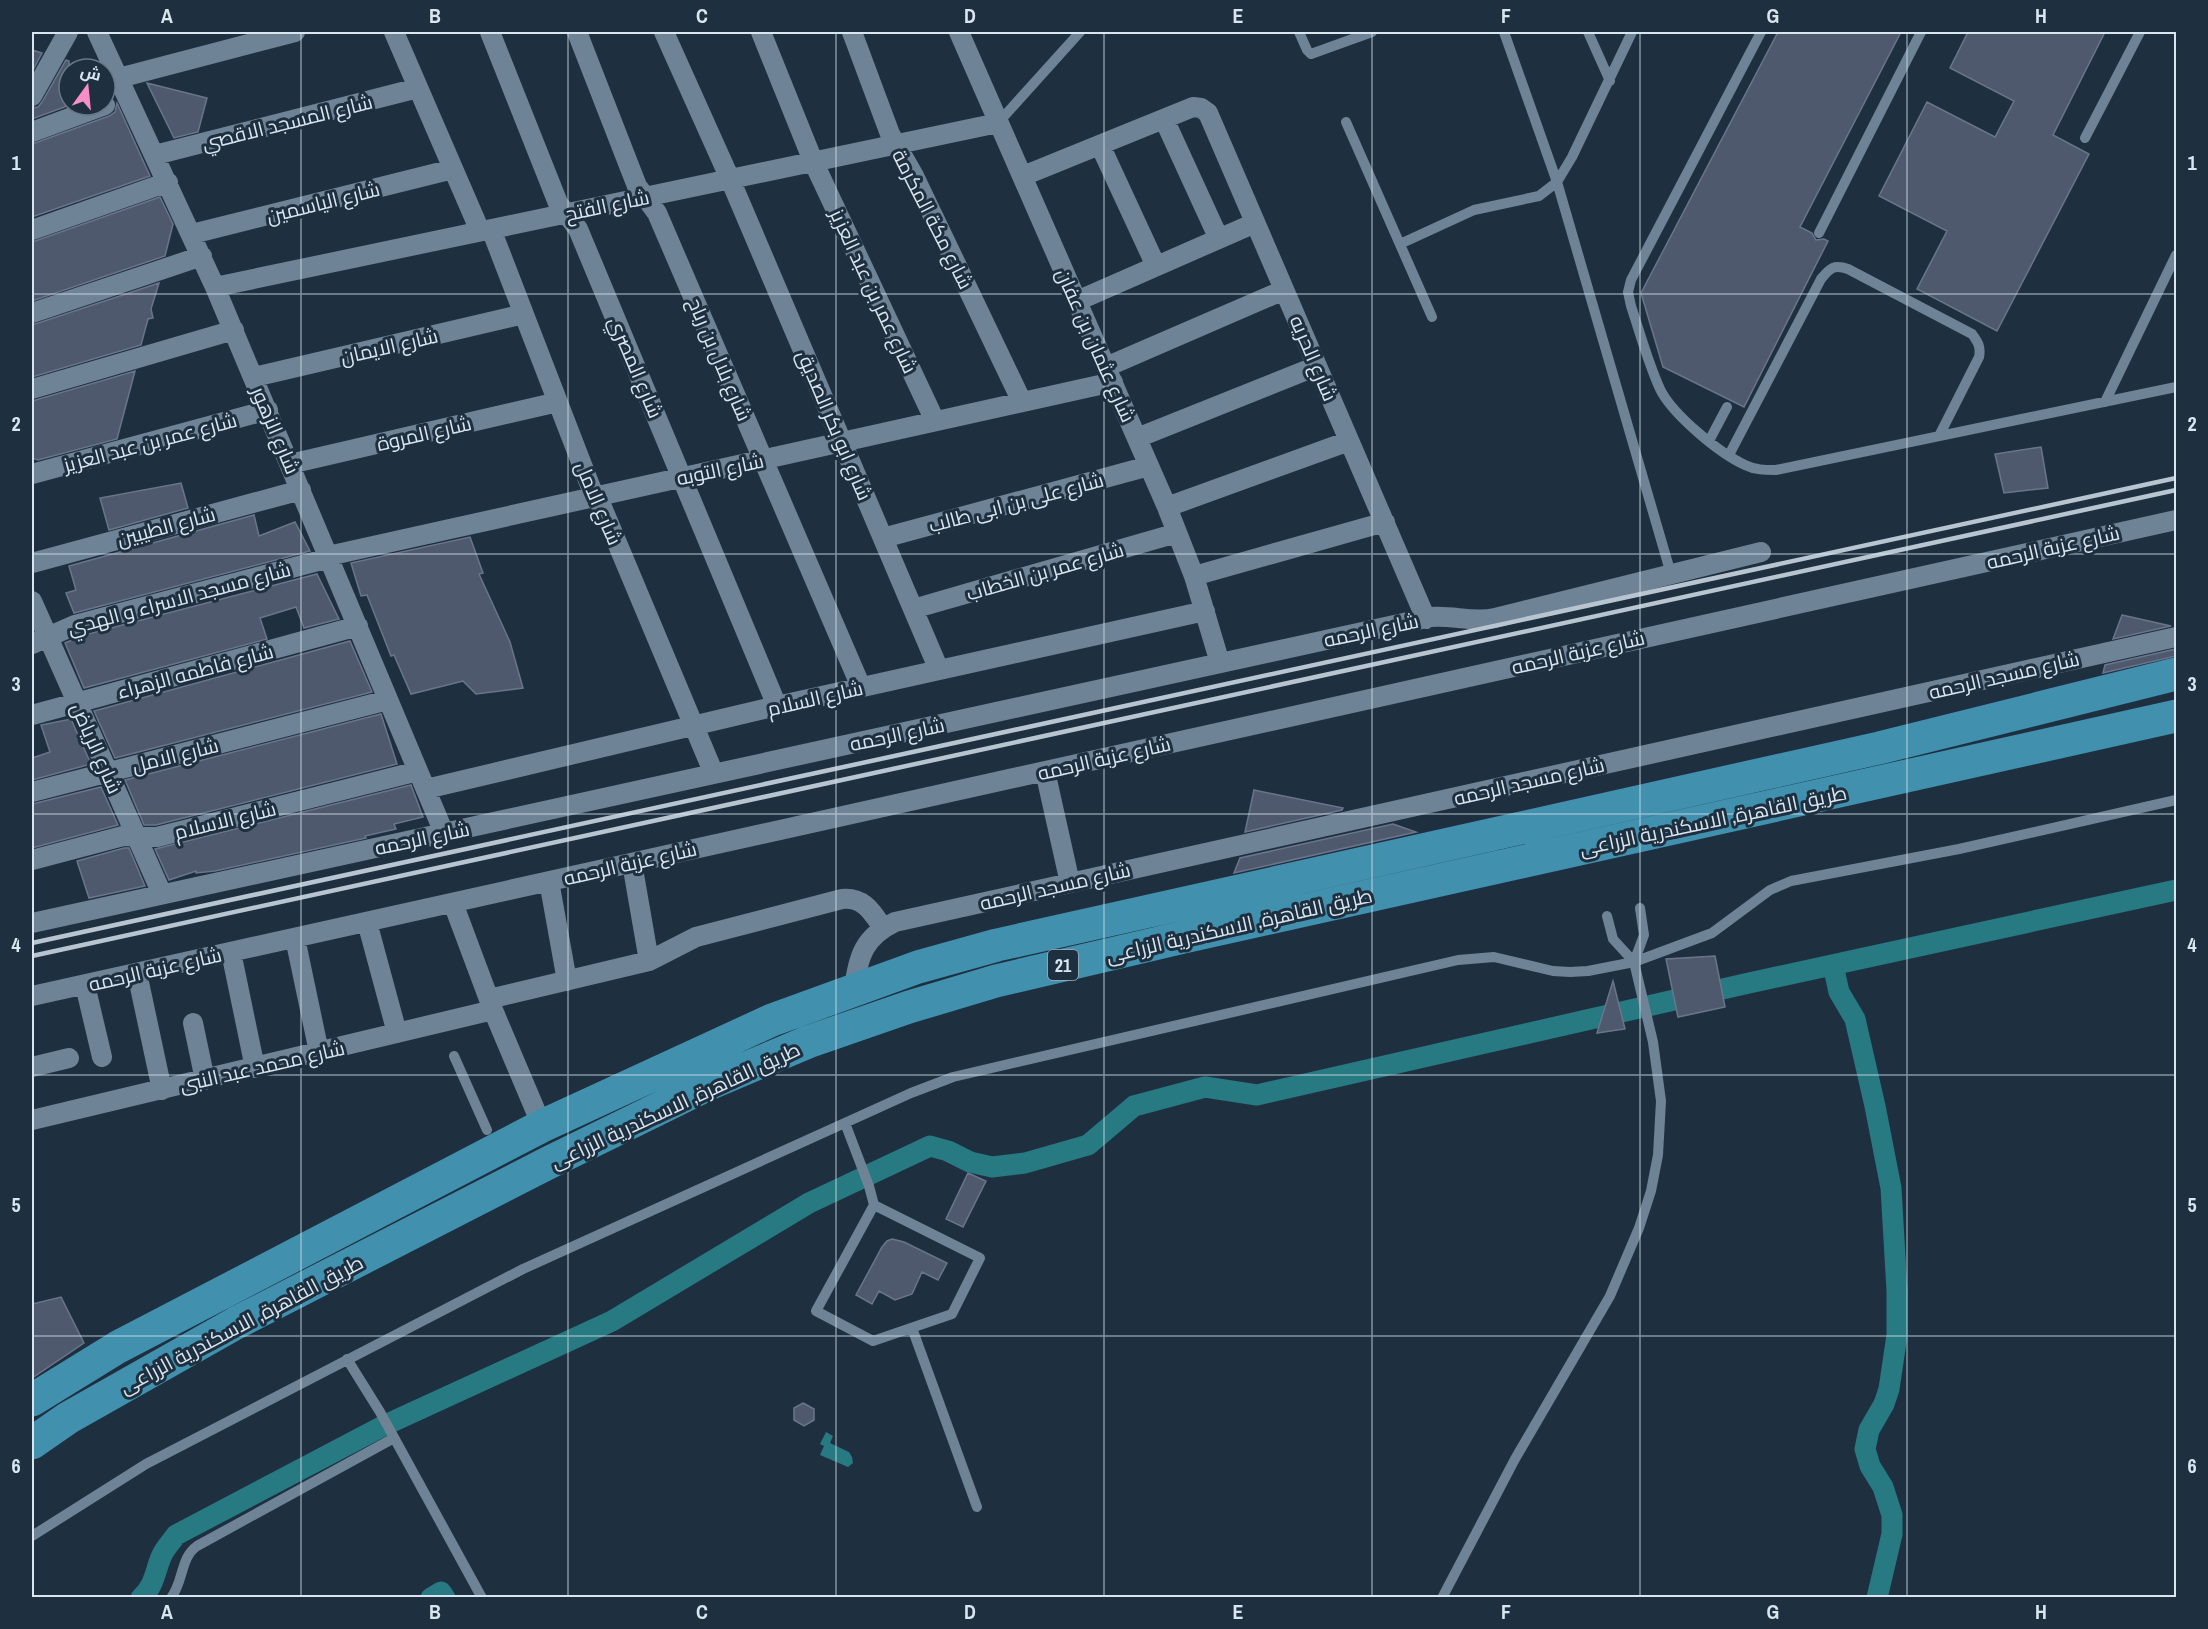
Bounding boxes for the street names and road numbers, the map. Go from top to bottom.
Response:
street label: شارع المسجد الاقصي [199,88,376,158]
street label: شارع مكة المكرمة [885,145,980,294]
street label: شارع الياسمين [264,175,383,230]
street label: شارع الفتح [562,183,652,228]
street label: شارع عمر بن عبد العزيز [823,203,924,378]
street label: شارع عثمان بن عفان [1049,264,1142,427]
street label: شارع بلال بن رباح [681,293,758,425]
street label: شارع الحريه [1283,311,1344,405]
street label: شارع المصري [600,312,670,423]
street label: شارع الايمان [337,322,441,371]
street label: شارع ابو بكر الصديق [790,346,879,505]
street label: شارع الزهور [244,381,307,478]
street label: شارع عمر بن عبد العزيز [59,406,240,479]
street label: شارع المروة [374,409,474,458]
street label: شارع التوبه [674,447,766,492]
street label: شارع الامل [568,457,629,549]
street label: شارع على بن ابى طالب [925,466,1107,539]
street label: شارع الطيبين [114,500,218,553]
street label: شارع عزبة الرحمه [1984,519,2122,576]
street label: شارع عمر بن الخطاب [963,536,1127,607]
street label: شارع مسجد الاسراء و الهدي [64,555,294,644]
street label: شارع الرحمه [1321,607,1421,654]
street label: شارع عزبة الرحمه [1509,624,1647,681]
street label: شارع فاطمه الزهراء [114,637,276,706]
street label: شارع مسجد الرحمه [1926,645,2082,706]
street label: شارع السلام [765,674,866,723]
street label: شارع الرياض [64,698,129,798]
street label: شارع الرحمه [847,711,947,758]
street label: شارع عزبة الرحمه [1035,730,1173,787]
street label: شارع الامل [129,731,221,780]
street label: شارع مسجد الرحمه [1451,751,1607,812]
street label: طريق القاهرة, الاسكندرية الزراعى [1577,778,1849,862]
street label: شارع الاسلام [171,794,279,847]
street label: شارع الرحمه [372,815,472,862]
street label: شارع عزبة الرحمه [561,835,699,892]
street label: شارع مسجد الرحمه [977,856,1133,917]
street label: طريق القاهرة, الاسكندرية الزراعى [1103,881,1375,969]
street label: شارع عزبة الرحمه [86,941,224,998]
road number: 21 [1048,950,1078,980]
street label: شارع محمد عبد النبى [177,1034,348,1099]
street label: طريق القاهرة, الاسكندرية الزراعى [546,1035,804,1175]
street label: طريق القاهرة, الاسكندرية الزراعى [114,1248,368,1400]

